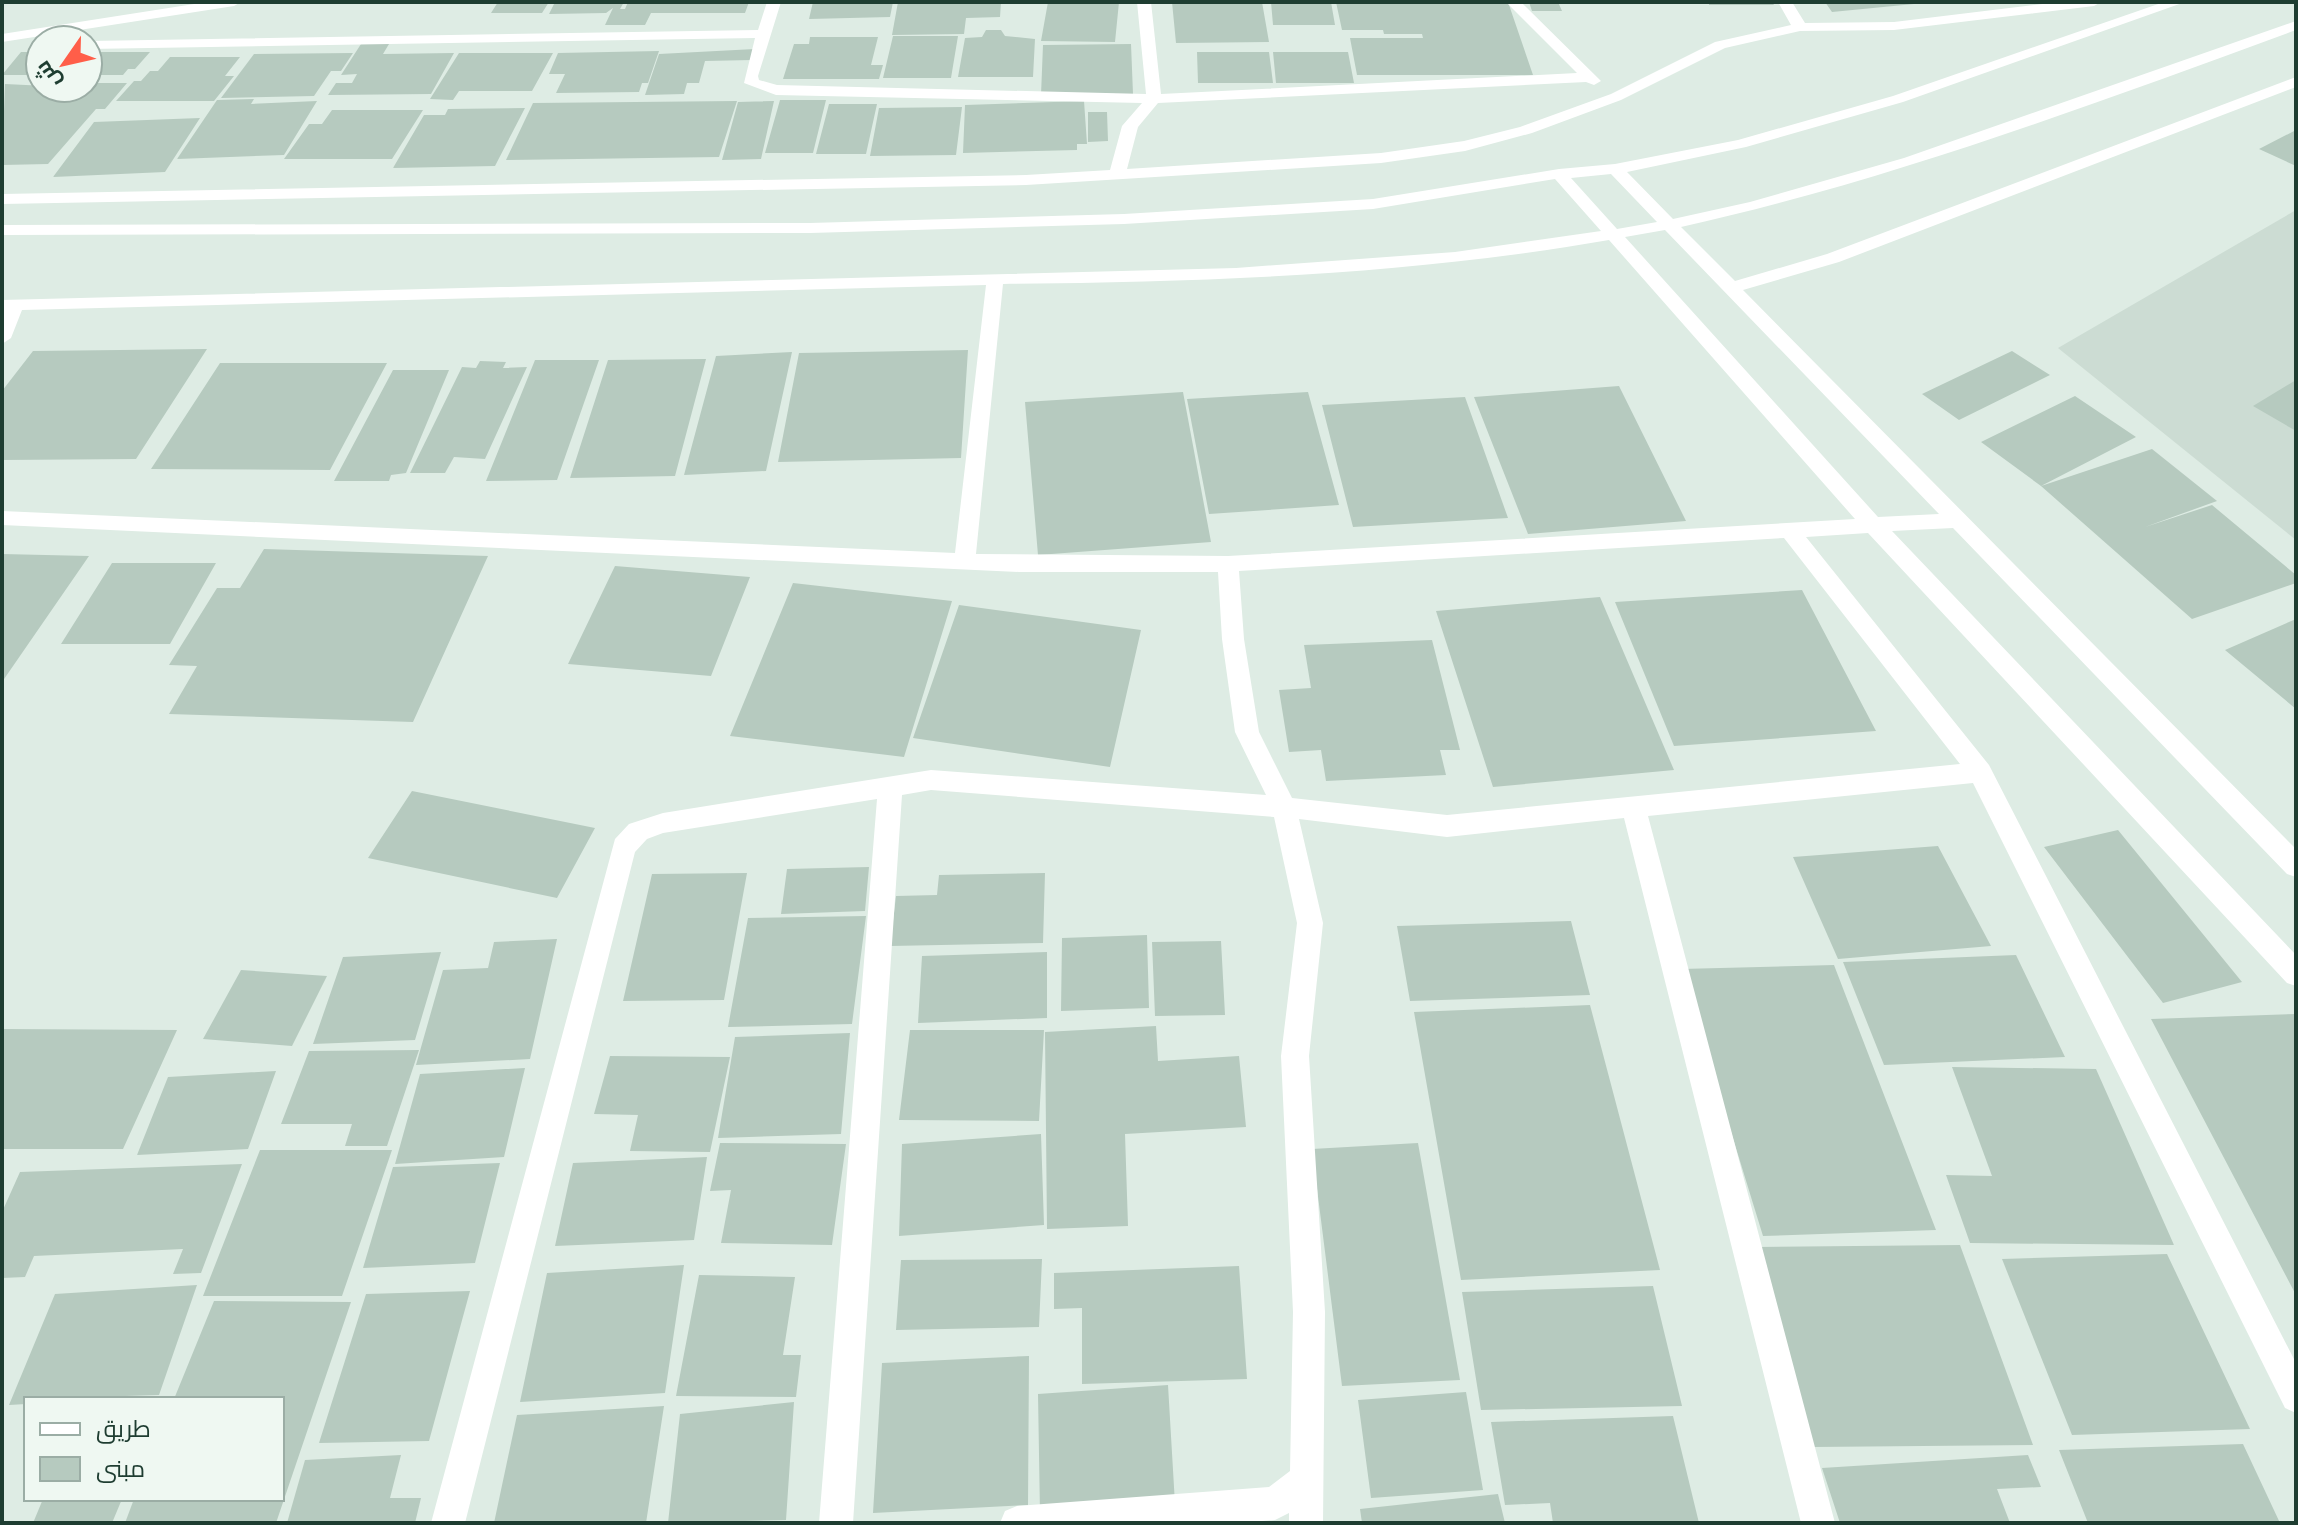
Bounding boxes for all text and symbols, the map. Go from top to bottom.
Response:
north arrow [24,24,104,104]
text: ش [30,55,68,94]
legend [24,1397,284,1501]
text: طريق [96,1415,151,1444]
text: مبنى [96,1455,145,1484]

